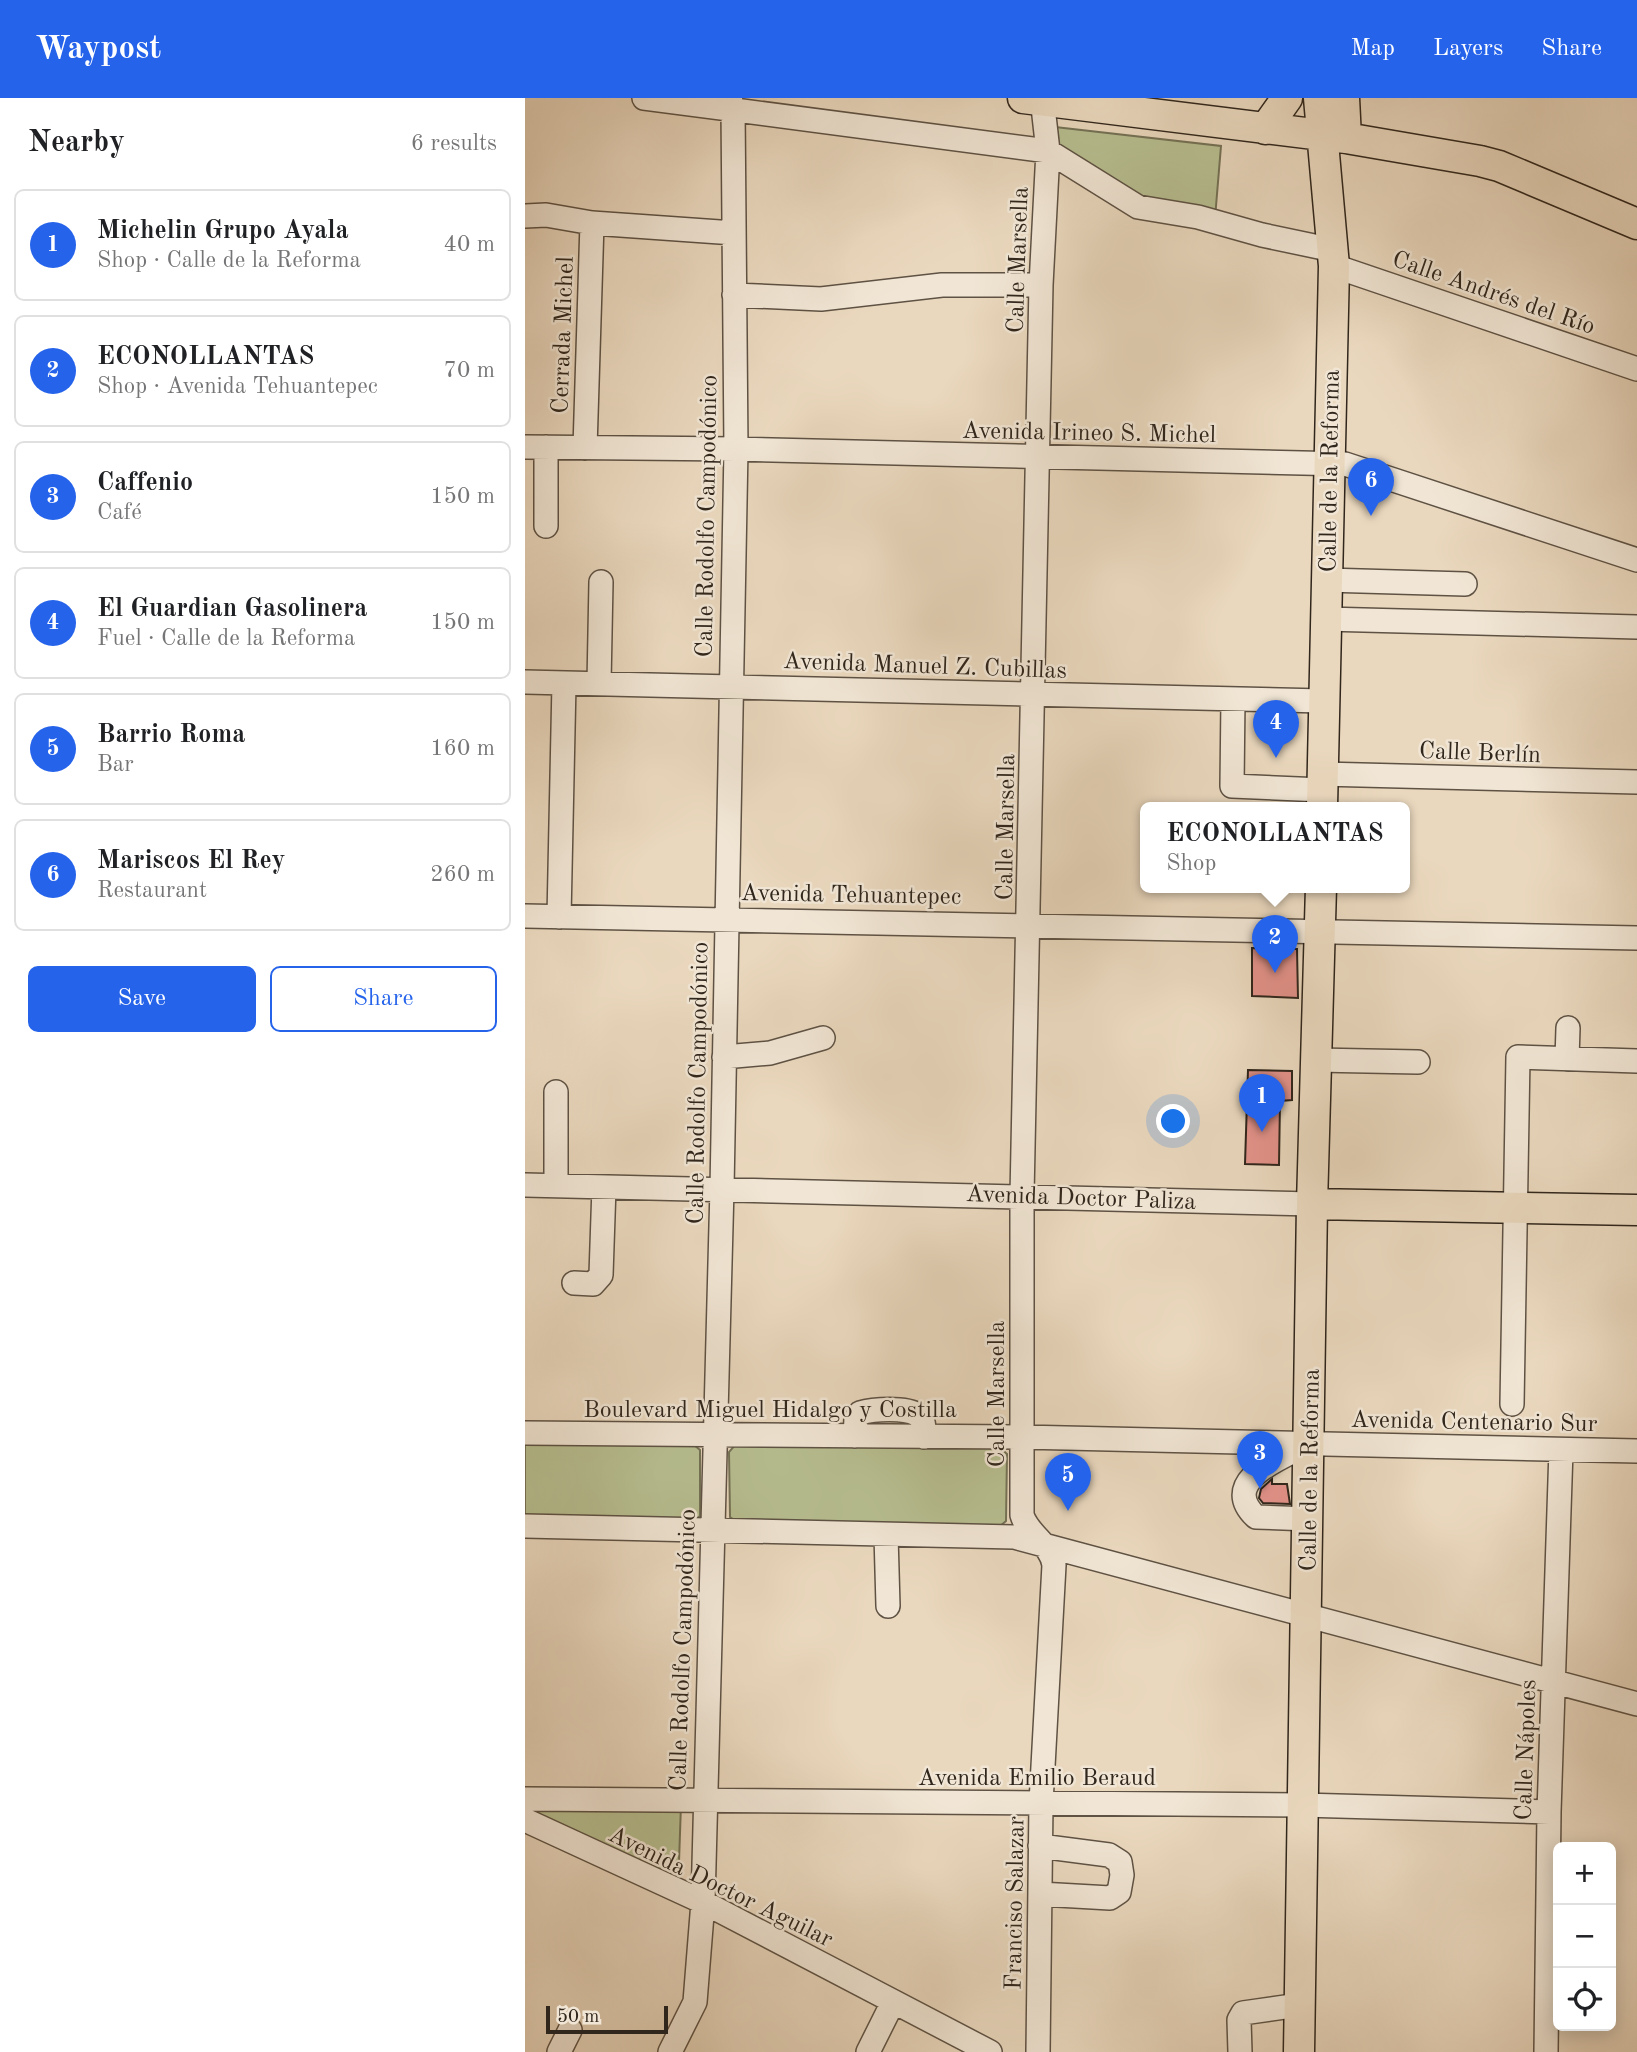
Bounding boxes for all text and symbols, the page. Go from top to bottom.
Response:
text: Waypost [35,33,161,66]
text: Map [1351,37,1395,61]
text: Layers [1433,37,1503,61]
text: Share [1541,37,1602,61]
text: Nearby [28,128,125,158]
text: 6 results [411,132,497,155]
street label: Calle Marsella [1004,186,1034,334]
text: Michelin Grupo Ayala [97,218,349,244]
text: 1 [46,233,60,256]
text: 40 m [444,233,495,256]
street label: Calle Andrés del Río [1389,248,1598,340]
text: Shop · Calle de la Reforma [97,249,361,272]
street label: Cerrada Michel [549,256,579,414]
text: ECONOLLANTAS [97,344,314,370]
text: 2 [46,359,60,382]
text: 70 m [444,359,495,382]
street label: Calle de la Reforma [1317,369,1345,573]
street label: Calle Rodolfo Campodónico [694,374,722,658]
text: Shop · Avenida Tehuantepec [97,375,378,398]
street label: Avenida Irineo S. Michel [962,420,1216,448]
pin: 6 [1348,458,1394,516]
text: Caffenio [97,470,193,496]
text: 3 [46,485,60,508]
text: 150 m [430,485,495,508]
text: Café [97,501,142,524]
text: El Guardian Gasolinera [97,596,368,622]
text: 4 [46,611,60,634]
text: 150 m [430,611,495,634]
text: Fuel · Calle de la Reforma [97,627,355,650]
street label: Avenida Manuel Z. Cubillas [783,650,1067,684]
pin: 4 [1253,700,1299,758]
text: Barrio Roma [97,722,245,748]
text: 5 [46,737,60,760]
text: 160 m [430,737,495,760]
street label: Calle Berlín [1419,740,1541,768]
text: Bar [97,753,134,776]
street label: Calle Marsella [994,753,1020,901]
popup [1140,802,1410,893]
text: ECONOLLANTAS [1166,821,1384,847]
text: Mariscos El Rey [97,848,285,874]
text: Shop [1166,852,1216,875]
text: 6 [46,863,60,886]
text: 260 m [430,863,495,886]
text: Restaurant [97,879,207,902]
street label: Avenida Tehuantepec [740,882,961,910]
pin: 2 [1252,915,1298,973]
street label: Calle Rodolfo Campodónico [685,941,713,1225]
button: Save [28,966,256,1032]
button: Share [270,966,497,1032]
pin: 1 [1239,1074,1285,1132]
your location [1156,1104,1190,1138]
street label: Avenida Doctor Paliza [965,1183,1197,1215]
street label: Calle Marsella [986,1320,1010,1467]
street label: Calle de la Reforma [1297,1368,1325,1572]
street label: Boulevard Miguel Hidalgo y Costilla [583,1399,957,1423]
street label: Avenida Centenario Sur [1350,1409,1598,1437]
pin: 3 [1237,1431,1283,1489]
pin: 5 [1045,1453,1091,1511]
street label: Calle Rodolfo Campodónico [667,1508,701,1792]
street label: Calle Nápoles [1513,1679,1541,1821]
street label: Avenida Emilio Beraud [918,1767,1156,1791]
street label: Franciso Salazar [1002,1816,1030,1990]
street label: Avenida Doctor Aguilar [604,1823,836,1953]
map controls [1553,1842,1616,2031]
button: + [1553,1842,1616,1905]
button: − [1553,1905,1616,1968]
button: locate [1553,1968,1616,2031]
scale bar [546,2003,669,2035]
text: 50 m [557,2008,599,2027]

